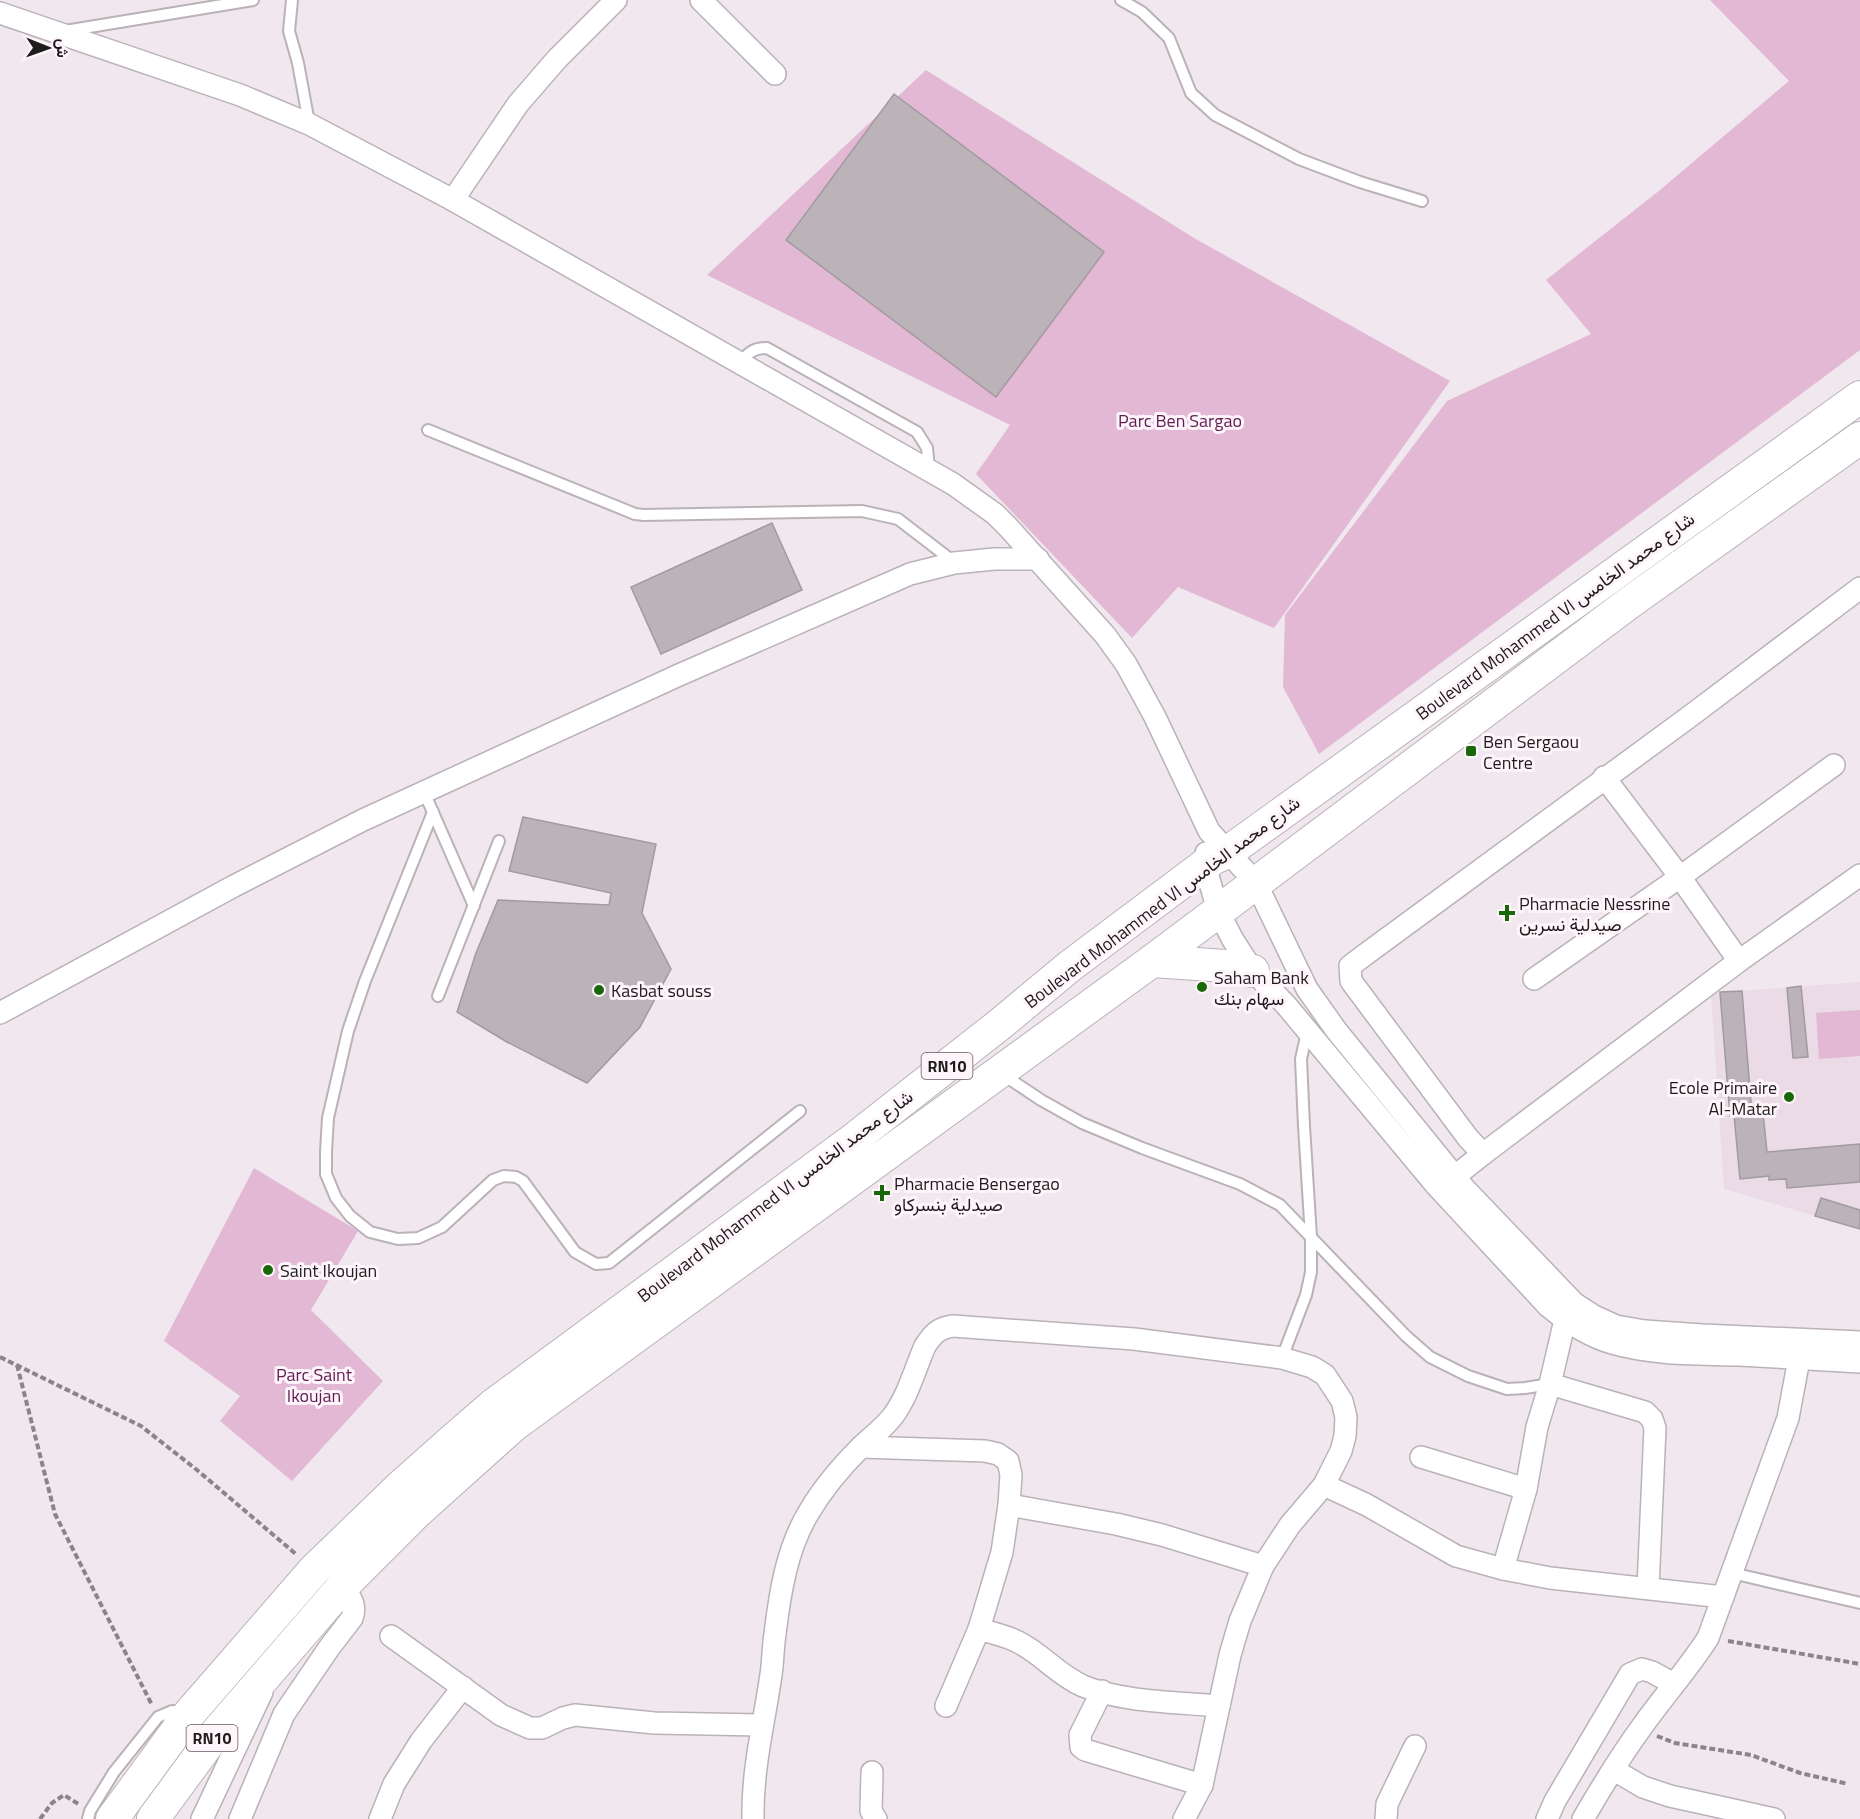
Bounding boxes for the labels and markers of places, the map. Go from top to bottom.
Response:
place label: Ben Sergaou Centre [1483,728,1579,776]
marker: Ben Sergaou Centre [1464,744,1478,758]
place label: Pharmacie Nessrine صيدلية نسرين [1519,890,1670,938]
marker: Pharmacie Nessrine صيدلية نسرين [1500,906,1514,920]
place label: Saham Bank سهام بنك [1214,964,1309,1012]
place label: Kasbat souss [611,977,712,1004]
marker: Saham Bank سهام بنك [1195,980,1209,994]
marker: Kasbat souss [592,983,606,997]
place label: Ecole Primaire Al-Matar [1669,1074,1777,1122]
marker: Ecole Primaire Al-Matar [1782,1090,1796,1104]
place label: Pharmacie Bensergao صيدلية بنسركاو [894,1170,1060,1218]
marker: Pharmacie Bensergao صيدلية بنسركاو [875,1186,889,1200]
place label: Saint Ikoujan [280,1257,377,1284]
marker: Saint Ikoujan [261,1263,275,1277]

